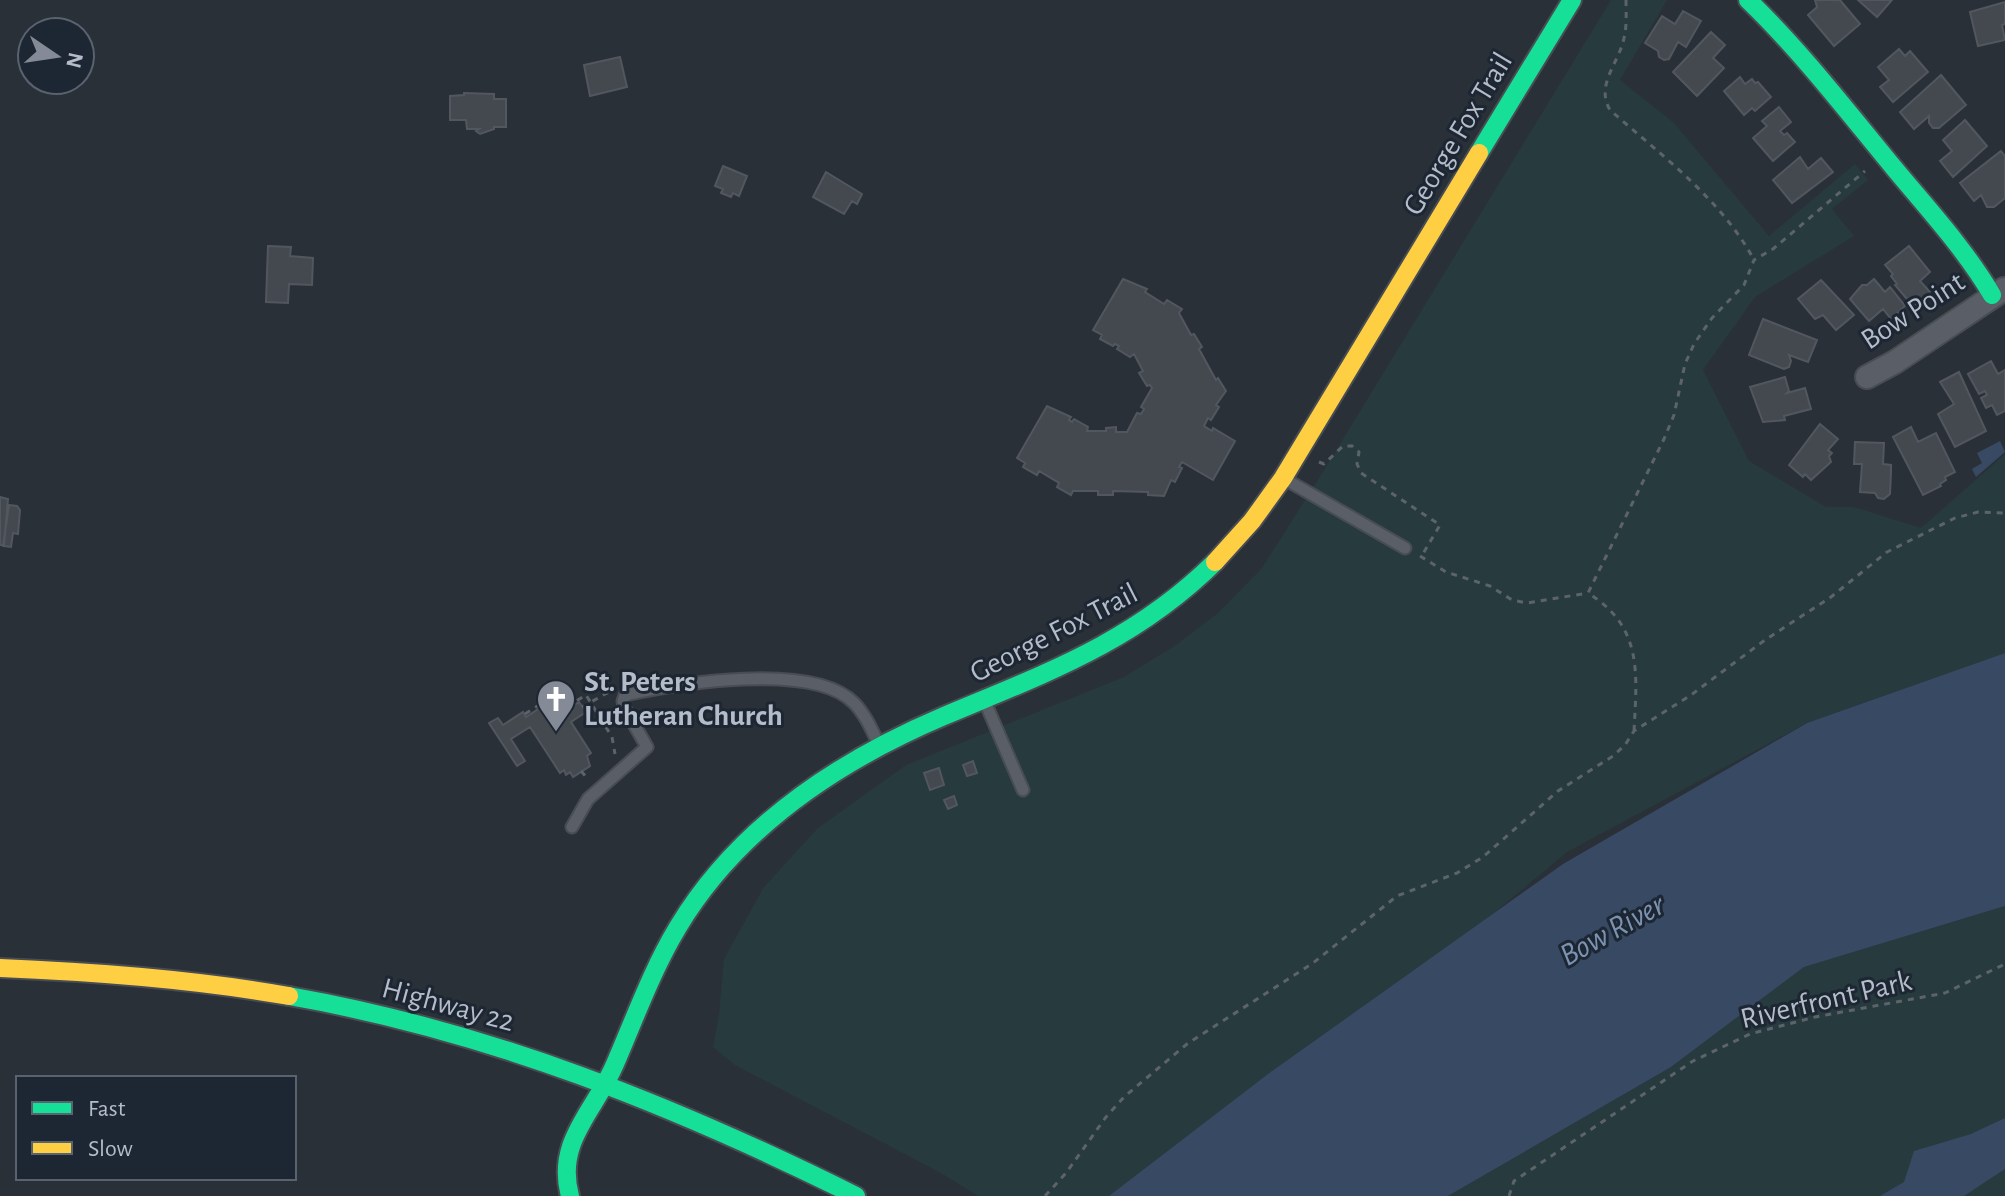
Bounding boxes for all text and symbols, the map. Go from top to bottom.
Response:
north arrow [16,16,96,96]
street label: George Fox Trail [1398,48,1518,220]
text: N [62,50,87,70]
street label: Bow Point [1856,266,1970,355]
street label: George Fox Trail [965,578,1143,688]
place label: St. Peters Lutheran Church [584,667,783,731]
church icon: St. Peters Lutheran Church [535,678,577,733]
water label: Bow River [1554,888,1671,972]
street label: Riverfront Park [1738,966,1915,1034]
street label: Highway 22 [379,973,517,1037]
legend [16,1076,296,1180]
text: Fast [88,1097,126,1121]
text: Slow [88,1137,133,1161]

